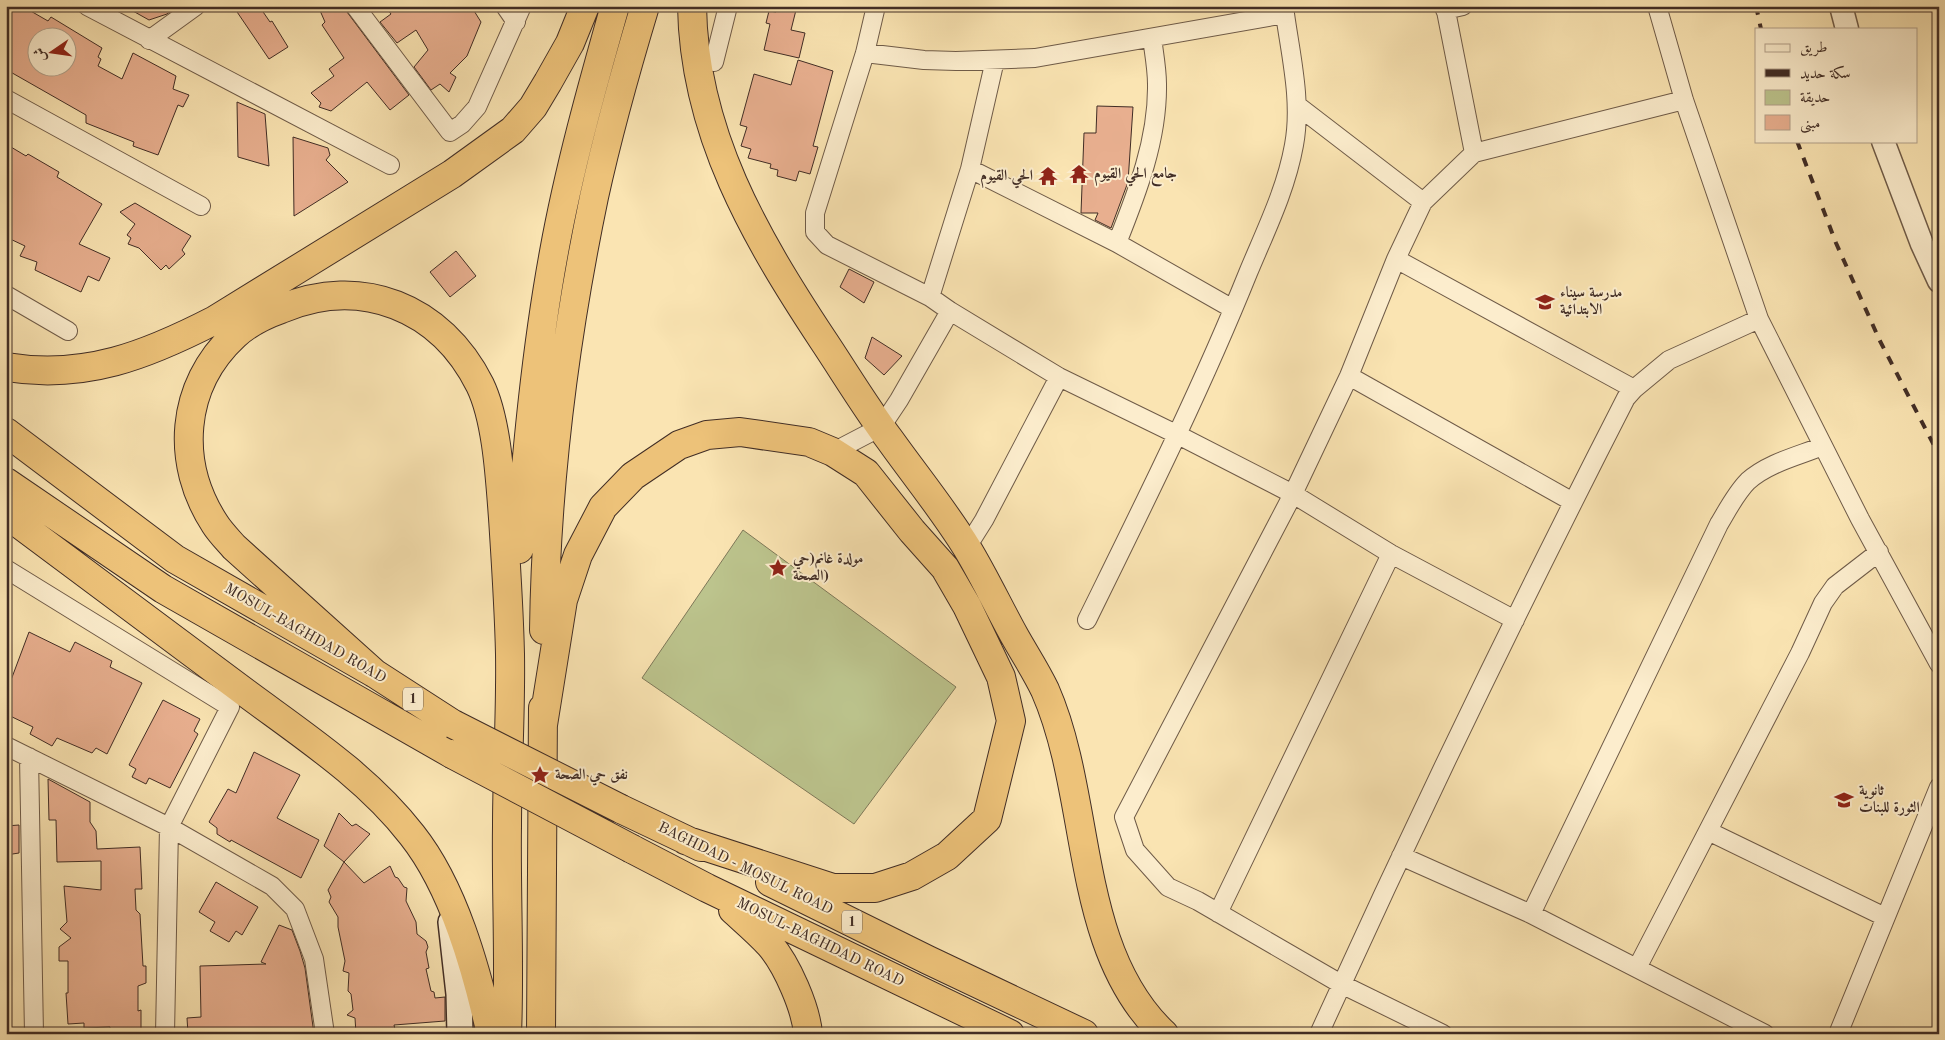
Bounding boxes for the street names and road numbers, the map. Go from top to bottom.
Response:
street label: MOSUL-BAGHDAD ROAD [222,581,388,687]
road number: 1 [403,688,423,711]
street label: BAGHDAD - MOSUL ROAD [655,820,835,918]
street label: MOSUL-BAGHDAD ROAD [734,896,906,990]
road number: 1 [842,910,862,934]

